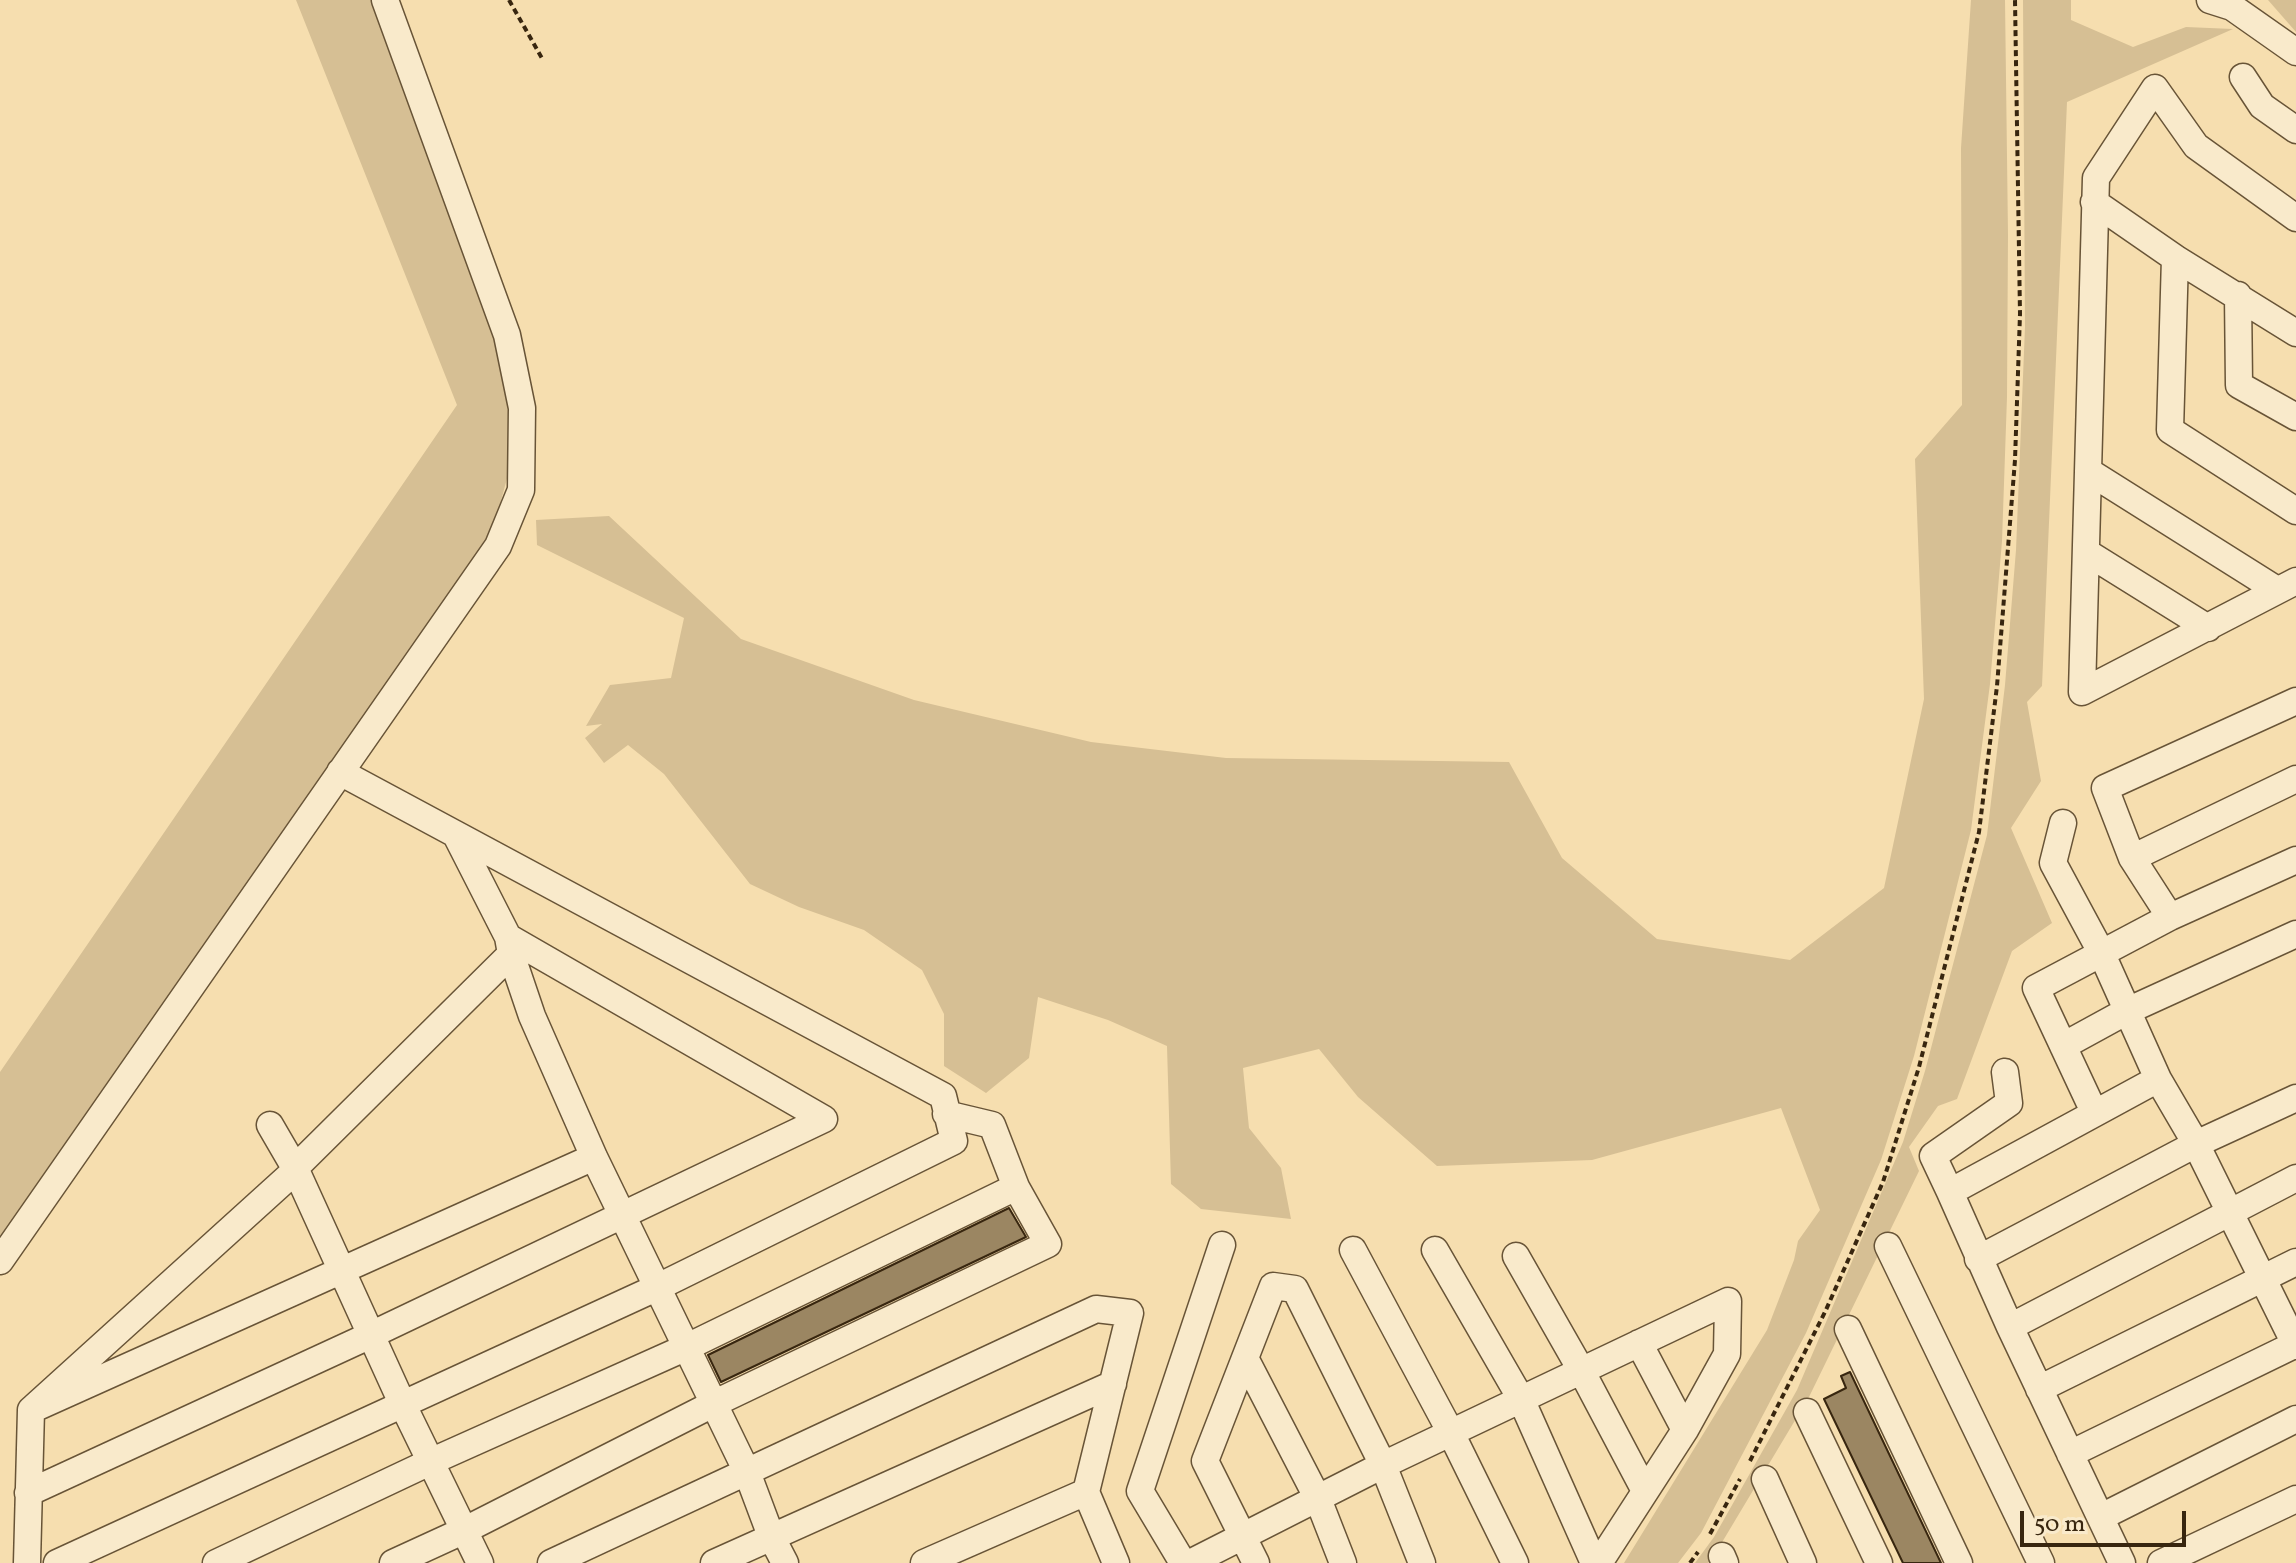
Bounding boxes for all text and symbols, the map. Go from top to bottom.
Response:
scale bar [2024,1495,2190,1545]
text: 50 m [2034,1508,2086,1542]

